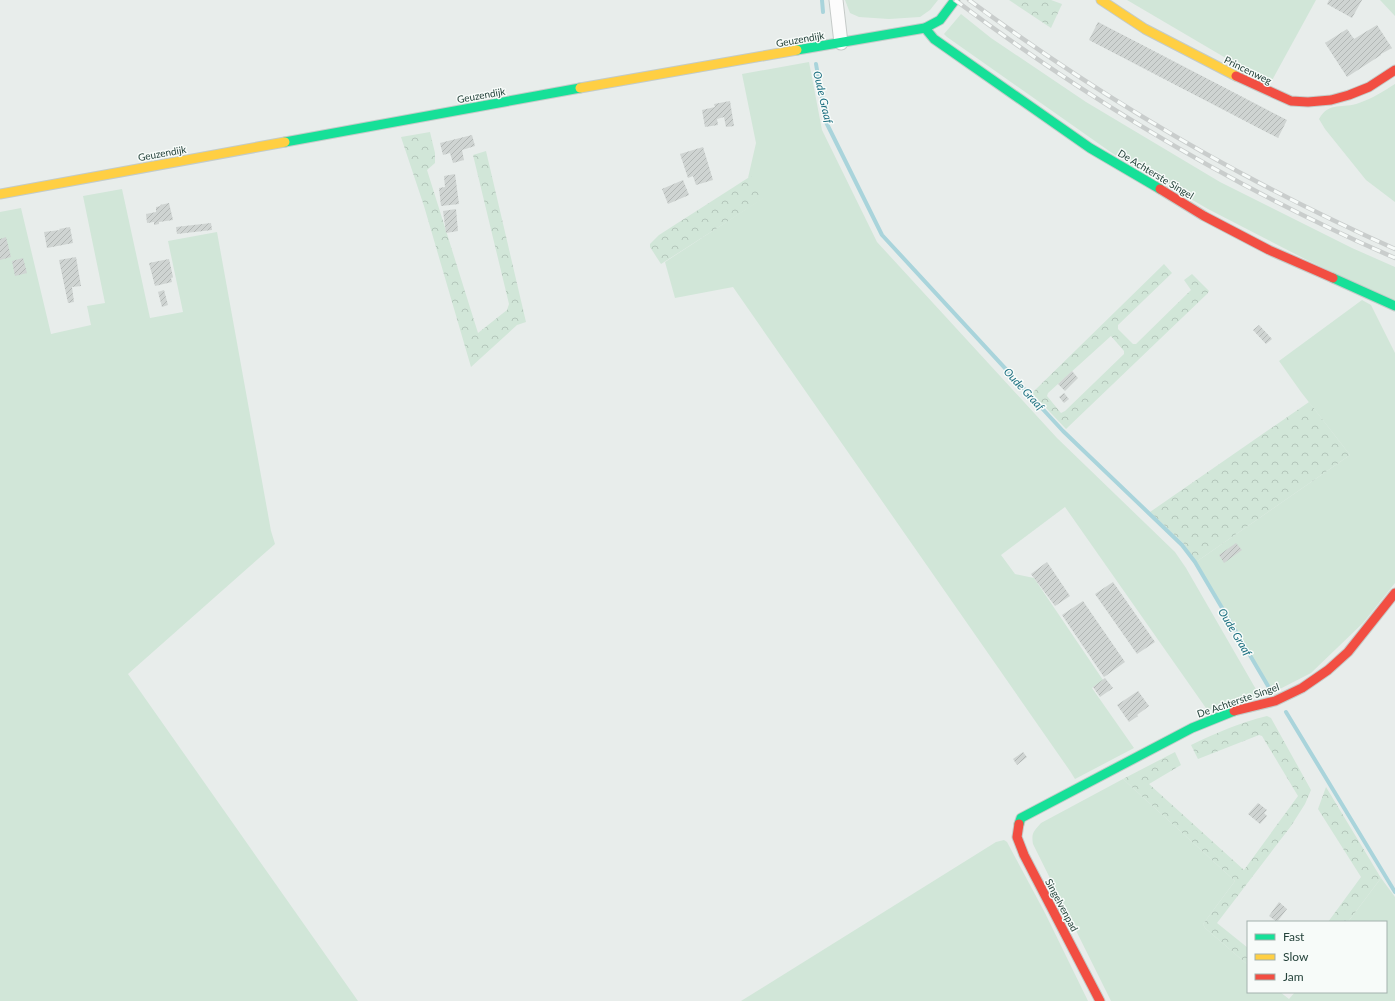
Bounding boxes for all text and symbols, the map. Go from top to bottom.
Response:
street label: Geuzendijk [775,29,826,49]
street label: Princenweg [1222,53,1274,87]
water label: Oude Graaf [811,69,836,126]
street label: Geuzendijk [456,85,507,105]
street label: Geuzendijk [137,143,188,163]
street label: De Achterste Singel [1116,147,1196,201]
water label: Oude Graaf [1001,365,1048,414]
water label: Oude Graaf [1216,606,1255,659]
street label: De Achterste Singel [1195,680,1281,720]
street label: Singelvenpad [1043,876,1081,934]
legend [1247,921,1387,993]
text: Fast [1283,929,1305,944]
text: Slow [1283,949,1309,964]
text: Jam [1283,969,1304,984]

